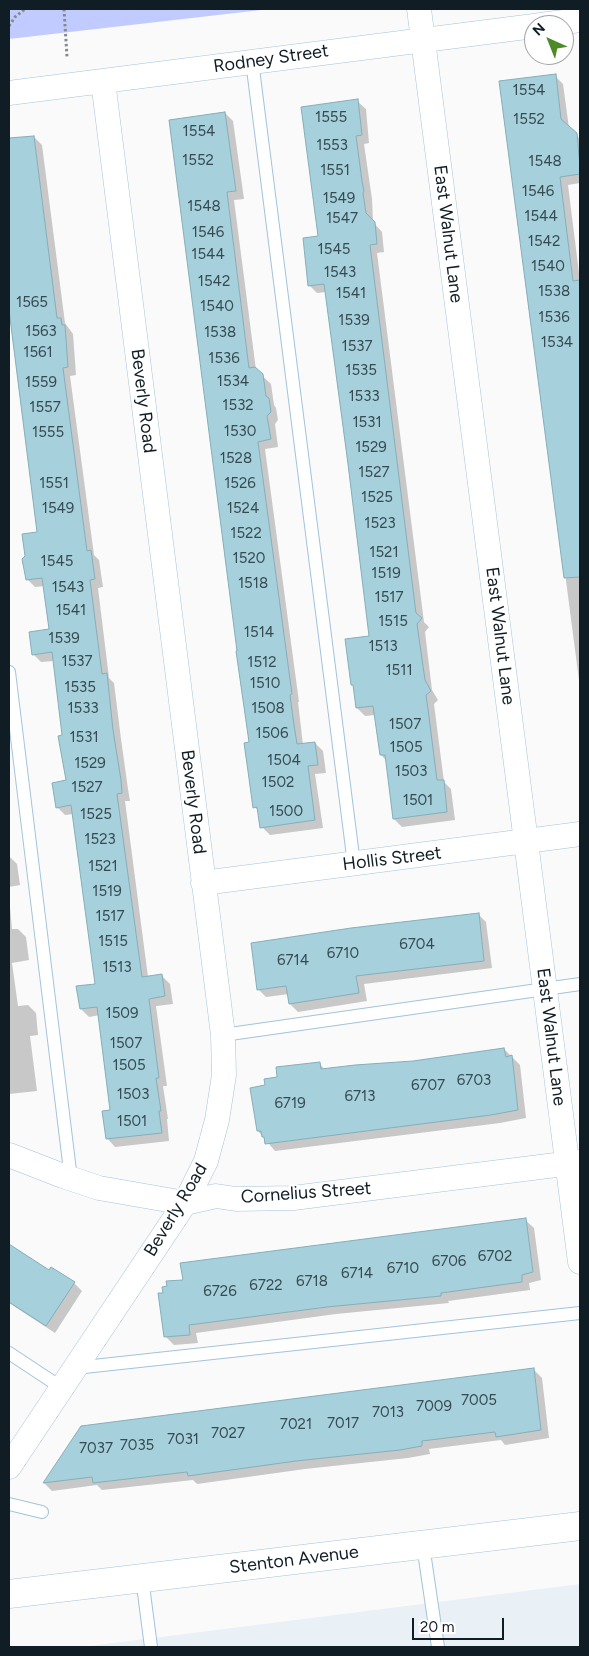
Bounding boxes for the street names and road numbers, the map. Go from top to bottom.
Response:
street label: Rodney Street [212,40,330,78]
street label: East Walnut Lane [429,164,467,304]
street label: Beverly Road [126,348,160,454]
street label: East Walnut Lane [481,566,519,706]
street label: Beverly Road [176,749,210,855]
street label: Hollis Street [341,842,443,876]
street label: East Walnut Lane [532,967,570,1107]
street label: Beverly Road [140,1159,212,1261]
street label: Cornelius Street [240,1178,372,1208]
street label: Stenton Avenue [228,1541,360,1579]

